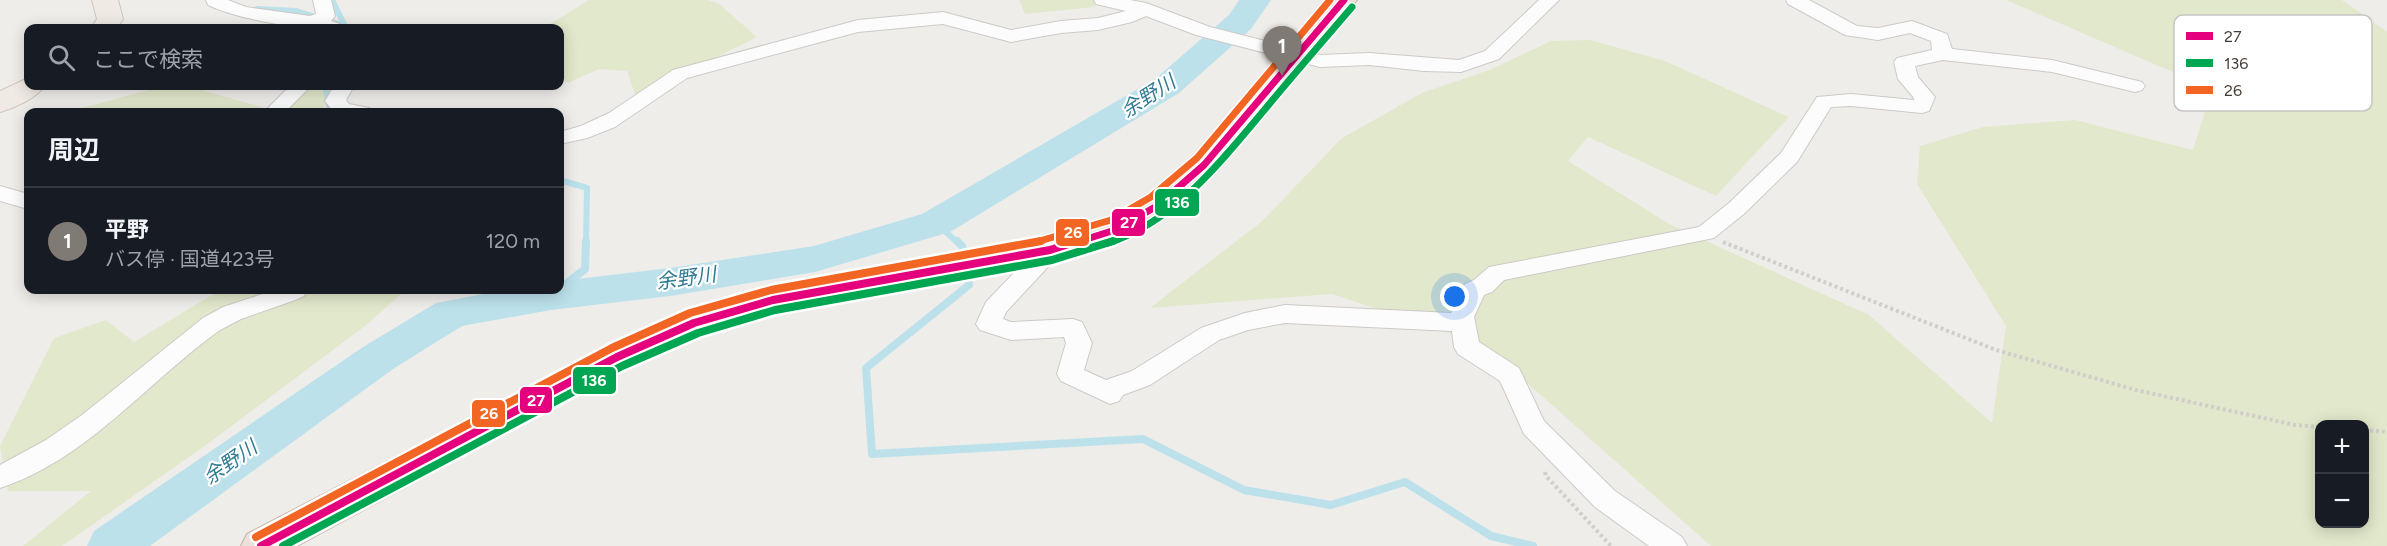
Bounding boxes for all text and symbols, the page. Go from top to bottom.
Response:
legend [2174,15,2372,111]
search box [24,24,564,90]
pin: 1 [1262,26,1302,76]
text: 27 [2224,27,2242,46]
icon: search [45,41,78,74]
text: ここで検索 [93,46,203,73]
text: 136 [2224,54,2248,73]
water label: 余野川 [1116,69,1181,122]
text: 26 [2224,81,2242,100]
text: 周辺 [48,134,100,166]
line badge: 136 [1154,188,1200,217]
text: 136 [1165,193,1189,212]
line badge: 27 [1111,208,1146,237]
text: 27 [1120,213,1138,232]
text: 平野 [105,216,149,243]
line badge: 26 [1055,218,1090,247]
text: 26 [1064,223,1082,242]
text: 1 [63,229,72,253]
text: 120 m [486,229,540,253]
text: バス停 · 国道423号 [105,247,274,271]
water label: 余野川 [655,262,719,294]
your location [1440,282,1469,311]
line badge: 136 [572,366,617,395]
text: 136 [582,371,606,390]
line badge: 27 [519,386,553,414]
text: 27 [527,391,545,410]
line badge: 26 [471,399,506,428]
text: 26 [480,404,498,423]
map controls [2315,420,2369,528]
button: + [2315,420,2369,474]
water label: 余野川 [199,434,263,489]
button: − [2315,474,2369,528]

